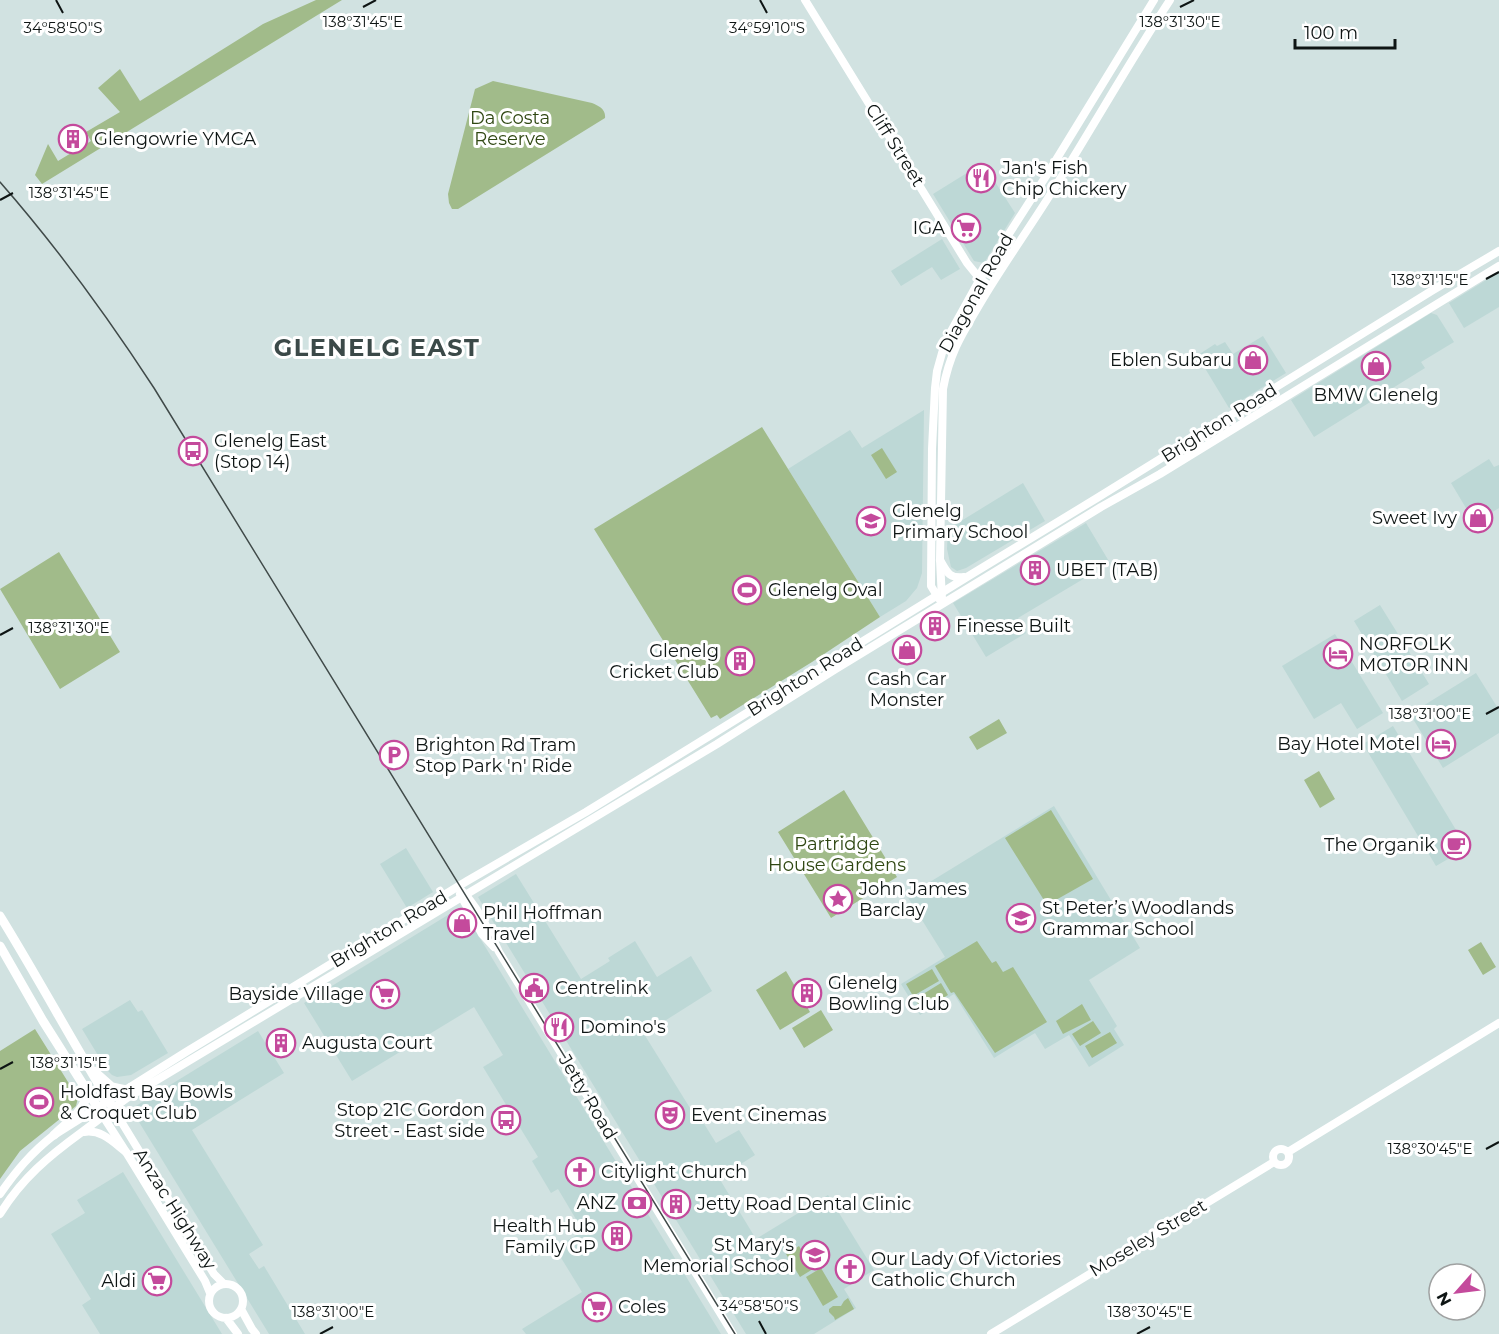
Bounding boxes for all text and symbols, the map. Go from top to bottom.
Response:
text: 138°31'45"E [323,12,403,31]
text: 138°31'30"E [1139,12,1221,31]
scale bar [1295,12,1396,50]
text: 34°58'50"S [24,18,102,37]
text: 34°59'10"S [729,18,805,37]
text: 100 m [1304,22,1358,44]
street label: Cliff Street [861,99,929,191]
park label: Da Costa Reserve [470,107,550,150]
building icon: Glengowrie YMCA [57,123,89,155]
place label: Glengowrie YMCA [94,128,256,150]
place label: Jan's Fish Chip Chickery [1001,157,1127,200]
restaurant icon: Jan's Fish Chip Chickery [965,162,997,194]
text: 138°31'45"E [29,183,109,202]
supermarket icon: IGA [950,212,982,244]
place label: IGA [913,217,945,239]
street label: Diagonal Road [934,229,1018,357]
text: 138°31'15"E [1391,270,1469,289]
district label: GLENELG EAST [274,333,480,362]
shop icon: Eblen Subaru [1237,344,1269,376]
place label: Eblen Subaru [1110,349,1232,371]
shop icon: BMW Glenelg [1360,350,1392,382]
street label: Brighton Road [1157,379,1281,467]
place label: BMW Glenelg [1313,384,1439,406]
place label: Glenelg East (Stop 14) [214,430,327,473]
bus stop icon: Glenelg East (Stop 14) [177,435,209,467]
place label: Glenelg Primary School [892,500,1028,543]
shop icon: Sweet Ivy [1462,502,1494,534]
school or university icon: Glenelg Primary School [855,505,887,537]
place label: Sweet Ivy [1372,507,1457,529]
building icon: UBET (TAB) [1019,554,1051,586]
place label: UBET (TAB) [1056,559,1159,581]
sports icon: Glenelg Oval [731,574,763,606]
place label: Glenelg Oval [768,579,883,601]
building icon: Finesse Built [919,610,951,642]
place label: Finesse Built [956,615,1071,637]
text: 138°31'30"E [28,618,110,637]
street label: Brighton Road [743,633,867,721]
place label: NORFOLK MOTOR INN [1359,633,1469,676]
shop icon: Cash Car Monster [891,634,923,666]
hotel icon: NORFOLK MOTOR INN [1322,638,1354,670]
place label: Glenelg Cricket Club [609,640,719,683]
building icon: Glenelg Cricket Club [724,645,756,677]
place label: Cash Car Monster [867,668,947,711]
text: 138°31'00"E [1389,704,1471,723]
hotel icon: Bay Hotel Motel [1425,728,1457,760]
place label: Bay Hotel Motel [1277,733,1420,755]
place label: Brighton Rd Tram Stop Park 'n' Ride [415,734,576,777]
parking icon: Brighton Rd Tram Stop Park 'n' Ride [378,739,410,771]
cafe icon: The Organik [1440,829,1472,861]
park label: Partridge House Gardens [768,833,906,876]
place label: The Organik [1324,834,1435,856]
place label: John James Barclay [858,878,967,921]
place icon: John James Barclay [822,883,854,915]
street label: Brighton Road [327,886,451,972]
place label: St Peter’s Woodlands Grammar School [1042,897,1234,940]
place label: Phil Hoffman Travel [483,902,603,945]
school or university icon: St Peter’s Woodlands Grammar School [1005,902,1037,934]
shop icon: Phil Hoffman Travel [446,907,478,939]
public building icon: Centrelink [518,972,550,1004]
place label: Glenelg Bowling Club [828,972,949,1015]
place label: Centrelink [555,977,648,999]
building icon: Glenelg Bowling Club [791,977,823,1009]
supermarket icon: Bayside Village [369,978,401,1010]
place label: Bayside Village [228,983,364,1005]
restaurant icon: Domino's [543,1011,575,1043]
place label: Domino's [580,1016,666,1038]
building icon: Augusta Court [265,1027,297,1059]
place label: Augusta Court [302,1032,433,1054]
street label: Jetty Road [554,1050,622,1143]
text: 138°31'15"E [30,1053,108,1072]
place label: Holdfast Bay Bowls & Croquet Club [60,1081,233,1124]
sports icon: Holdfast Bay Bowls & Croquet Club [23,1086,55,1118]
place label: Stop 21C Gordon Street - East side [334,1099,485,1142]
theatre icon: Event Cinemas [654,1099,686,1131]
bus stop icon: Stop 21C Gordon Street - East side [490,1104,522,1136]
place label: Event Cinemas [691,1104,827,1126]
text: 138°30'45"E [1388,1139,1472,1158]
street label: Anzac Highway [129,1144,221,1274]
church icon: Citylight Church [564,1156,596,1188]
place label: Citylight Church [601,1161,747,1183]
bank icon: ANZ [621,1187,653,1219]
building icon: Jetty Road Dental Clinic [660,1188,692,1220]
place label: ANZ [577,1192,616,1214]
place label: Jetty Road Dental Clinic [696,1193,912,1215]
street label: Moseley Street [1085,1194,1211,1282]
place label: Health Hub Family GP [492,1215,596,1258]
building icon: Health Hub Family GP [601,1220,633,1252]
place label: St Mary's Memorial School [643,1234,794,1277]
school or university icon: St Mary's Memorial School [799,1239,831,1271]
place label: Our Lady Of Victories Catholic Church [871,1248,1061,1291]
church icon: Our Lady Of Victories Catholic Church [834,1253,866,1285]
north arrow [1427,1262,1487,1322]
supermarket icon: Aldi [141,1265,173,1297]
place label: Aldi [101,1270,136,1292]
text: N [1433,1289,1456,1309]
supermarket icon: Coles [581,1291,613,1323]
place label: Coles [618,1296,666,1318]
text: 34°58'50"S [720,1296,798,1315]
text: 138°31'00"E [292,1302,374,1321]
text: 138°30'45"E [1108,1302,1192,1321]

